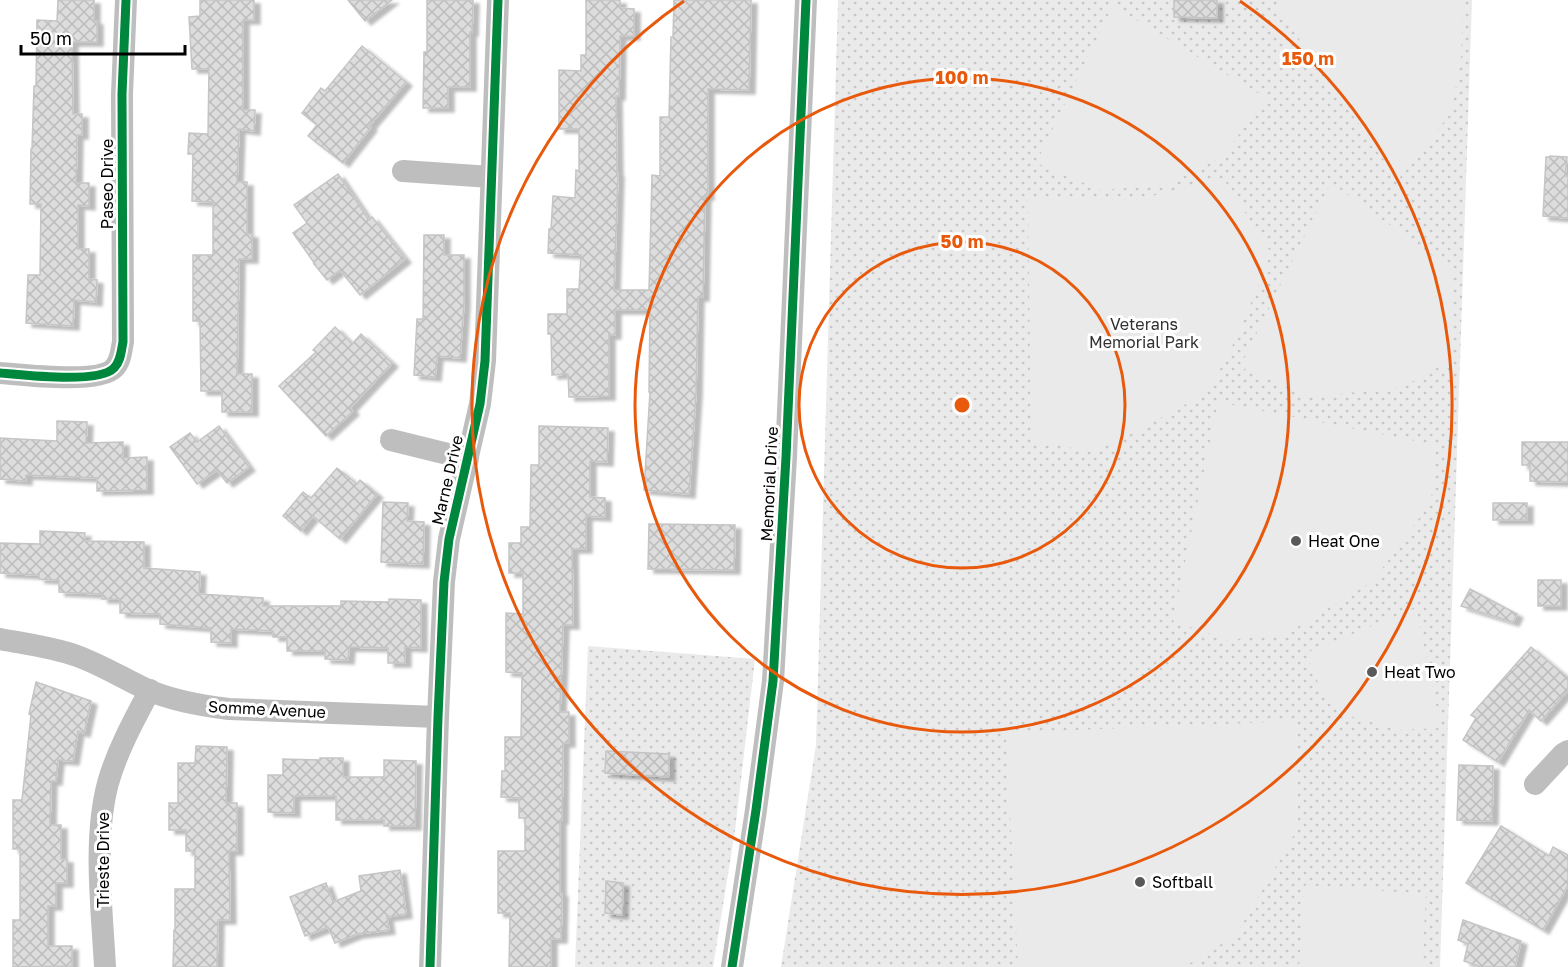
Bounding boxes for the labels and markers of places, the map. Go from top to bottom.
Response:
centre of rings [952,395,972,415]
place label: Heat One [1308,531,1380,551]
marker: Heat One [1289,534,1303,548]
place label: Heat Two [1384,662,1456,682]
marker: Heat Two [1365,665,1379,679]
place label: Softball [1152,872,1213,892]
marker: Softball [1133,875,1147,889]

